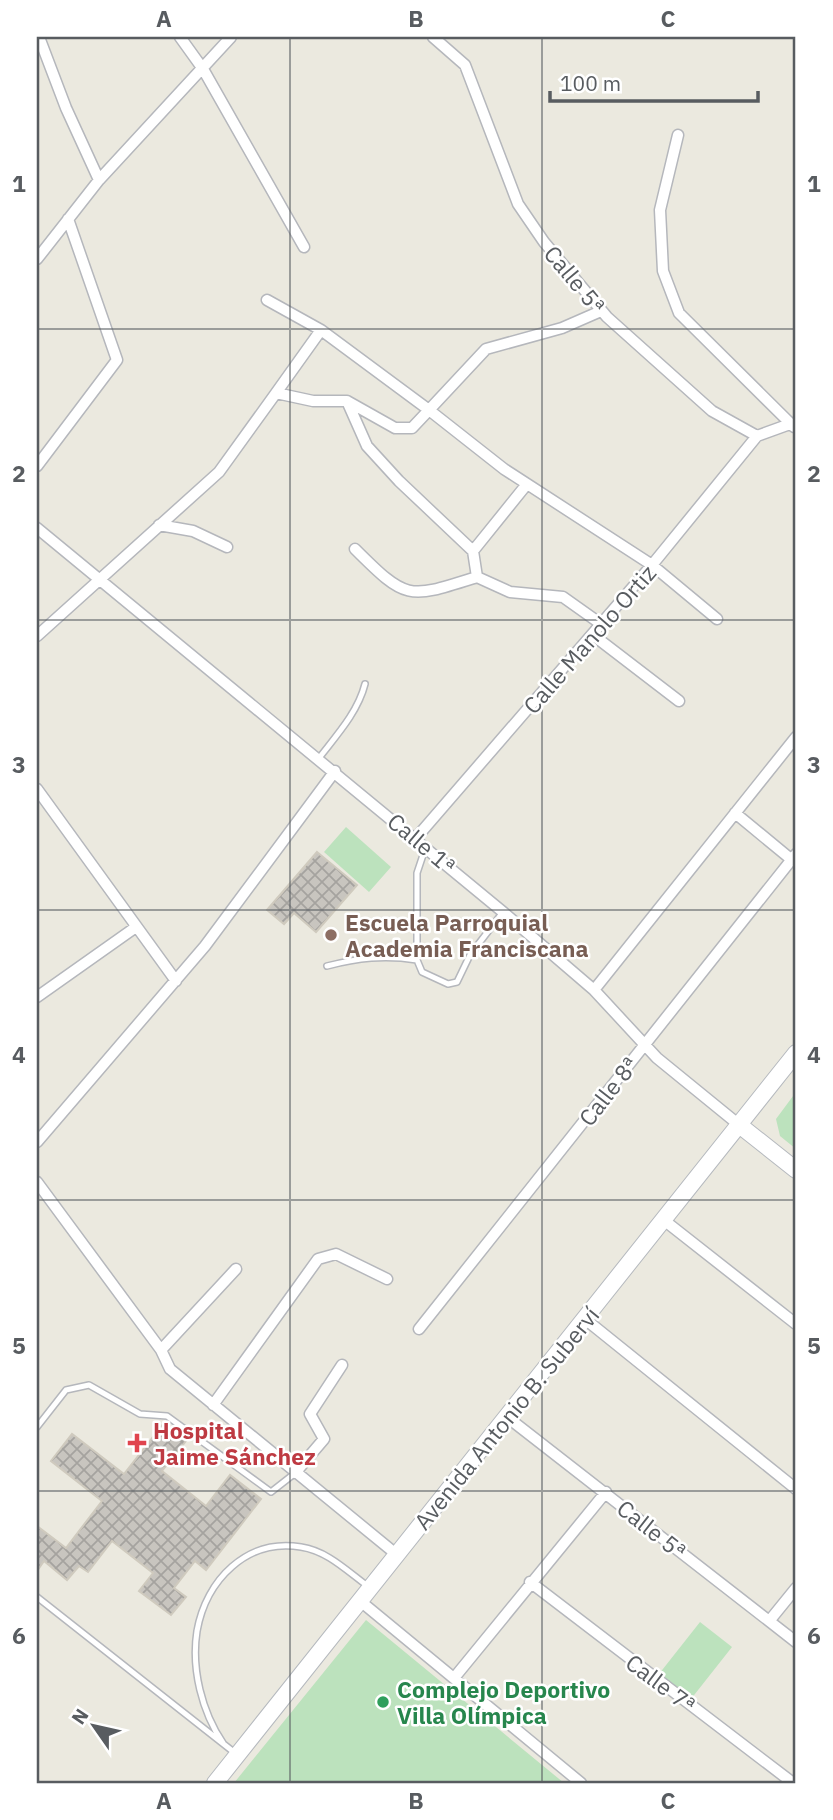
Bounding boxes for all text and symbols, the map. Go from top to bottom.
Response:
text: A [156,3,172,33]
text: B [408,3,424,33]
text: C [661,3,676,33]
scale bar [550,60,758,104]
text: 100 m [560,69,621,97]
text: 1 [12,168,26,198]
text: 1 [807,168,821,198]
street label: Calle 5ª [538,239,612,319]
text: 2 [12,458,26,488]
text: 2 [807,458,821,488]
street label: Calle Manolo Ortiz [516,558,662,720]
text: 3 [12,749,26,779]
text: 3 [807,749,821,779]
street label: Calle 1ª [382,806,462,880]
place label: Escuela Parroquial Academia Franciscana [345,907,589,963]
marker: Escuela Parroquial Academia Franciscana [323,927,339,943]
text: 4 [12,1039,26,1069]
text: 4 [807,1039,821,1069]
street label: Calle 8ª [572,1050,644,1132]
street label: Avenida Antonio B. Suberví [407,1300,605,1536]
text: 5 [12,1330,26,1360]
text: 5 [807,1330,821,1360]
place label: Hospital Jaime Sánchez [153,1415,316,1471]
marker: Hospital Jaime Sánchez [127,1433,147,1453]
street label: Calle 5ª [611,1493,693,1565]
text: 6 [12,1620,26,1650]
text: 6 [807,1620,821,1650]
street label: Calle 7ª [620,1647,702,1719]
place label: Complejo Deportivo Villa Olímpica [397,1674,610,1730]
north arrow [60,1690,130,1760]
marker: Complejo Deportivo Villa Olímpica [375,1694,391,1710]
text: N [66,1704,94,1729]
text: A [156,1785,172,1815]
text: B [408,1785,424,1815]
text: C [661,1785,676,1815]

